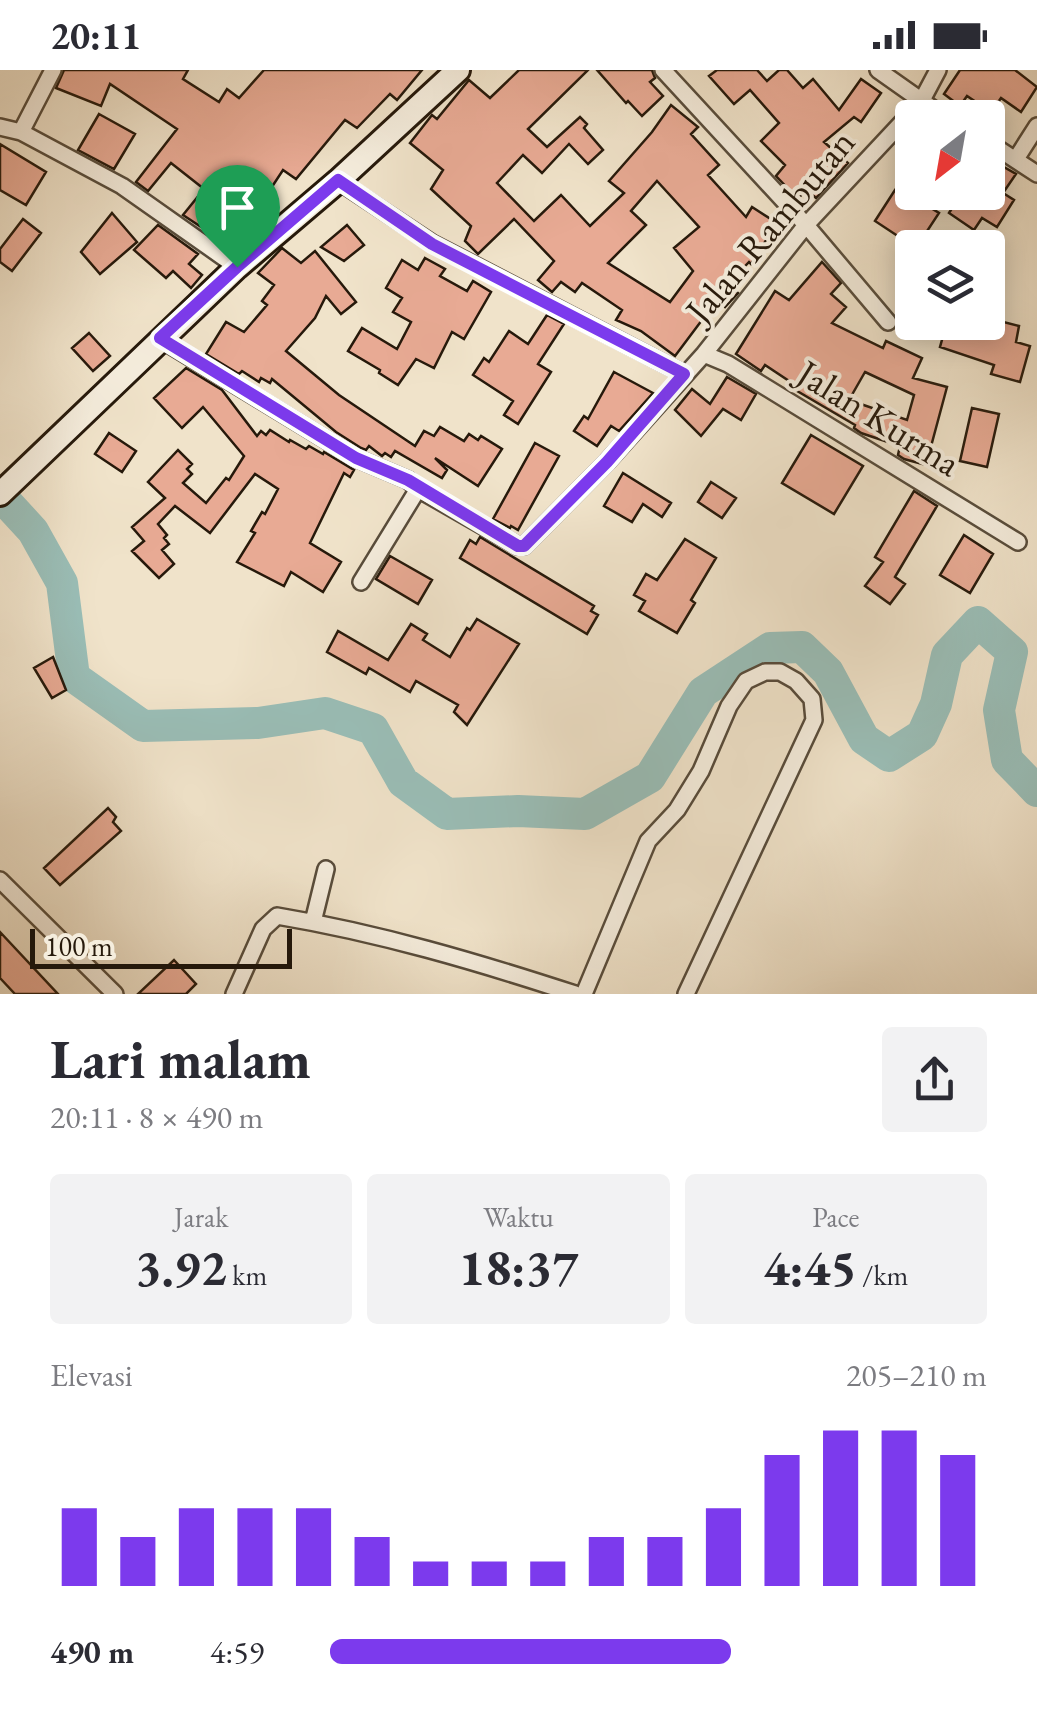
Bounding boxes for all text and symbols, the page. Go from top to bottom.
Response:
text: 20:11 [50,11,141,60]
north arrow [895,100,1005,210]
map controls [895,100,1005,340]
street label: Jalan Rambutan [672,119,865,335]
pin [195,165,280,268]
icon: arrive [210,180,265,235]
button: layers [895,230,1005,340]
street label: Jalan Kurma [786,347,971,487]
scale bar [30,924,292,968]
text: 100 m [45,928,113,964]
text: Lari malam [50,1023,311,1094]
button: share [882,1027,987,1132]
text: 20:11 · 8 × 490 m [50,1096,263,1138]
text: Jarak [174,1199,228,1235]
text: Waktu [483,1199,554,1235]
text: Pace [812,1199,859,1235]
text: 3.92 [135,1235,227,1300]
text: 18:37 [459,1235,578,1300]
text: 4:45 [763,1235,857,1300]
text: km [227,1257,267,1293]
text: /km [857,1257,908,1293]
text: Elevasi [50,1354,133,1396]
text: 205–210 m [846,1354,987,1396]
text: 490 m [50,1631,134,1673]
text: 4:59 [210,1631,264,1673]

